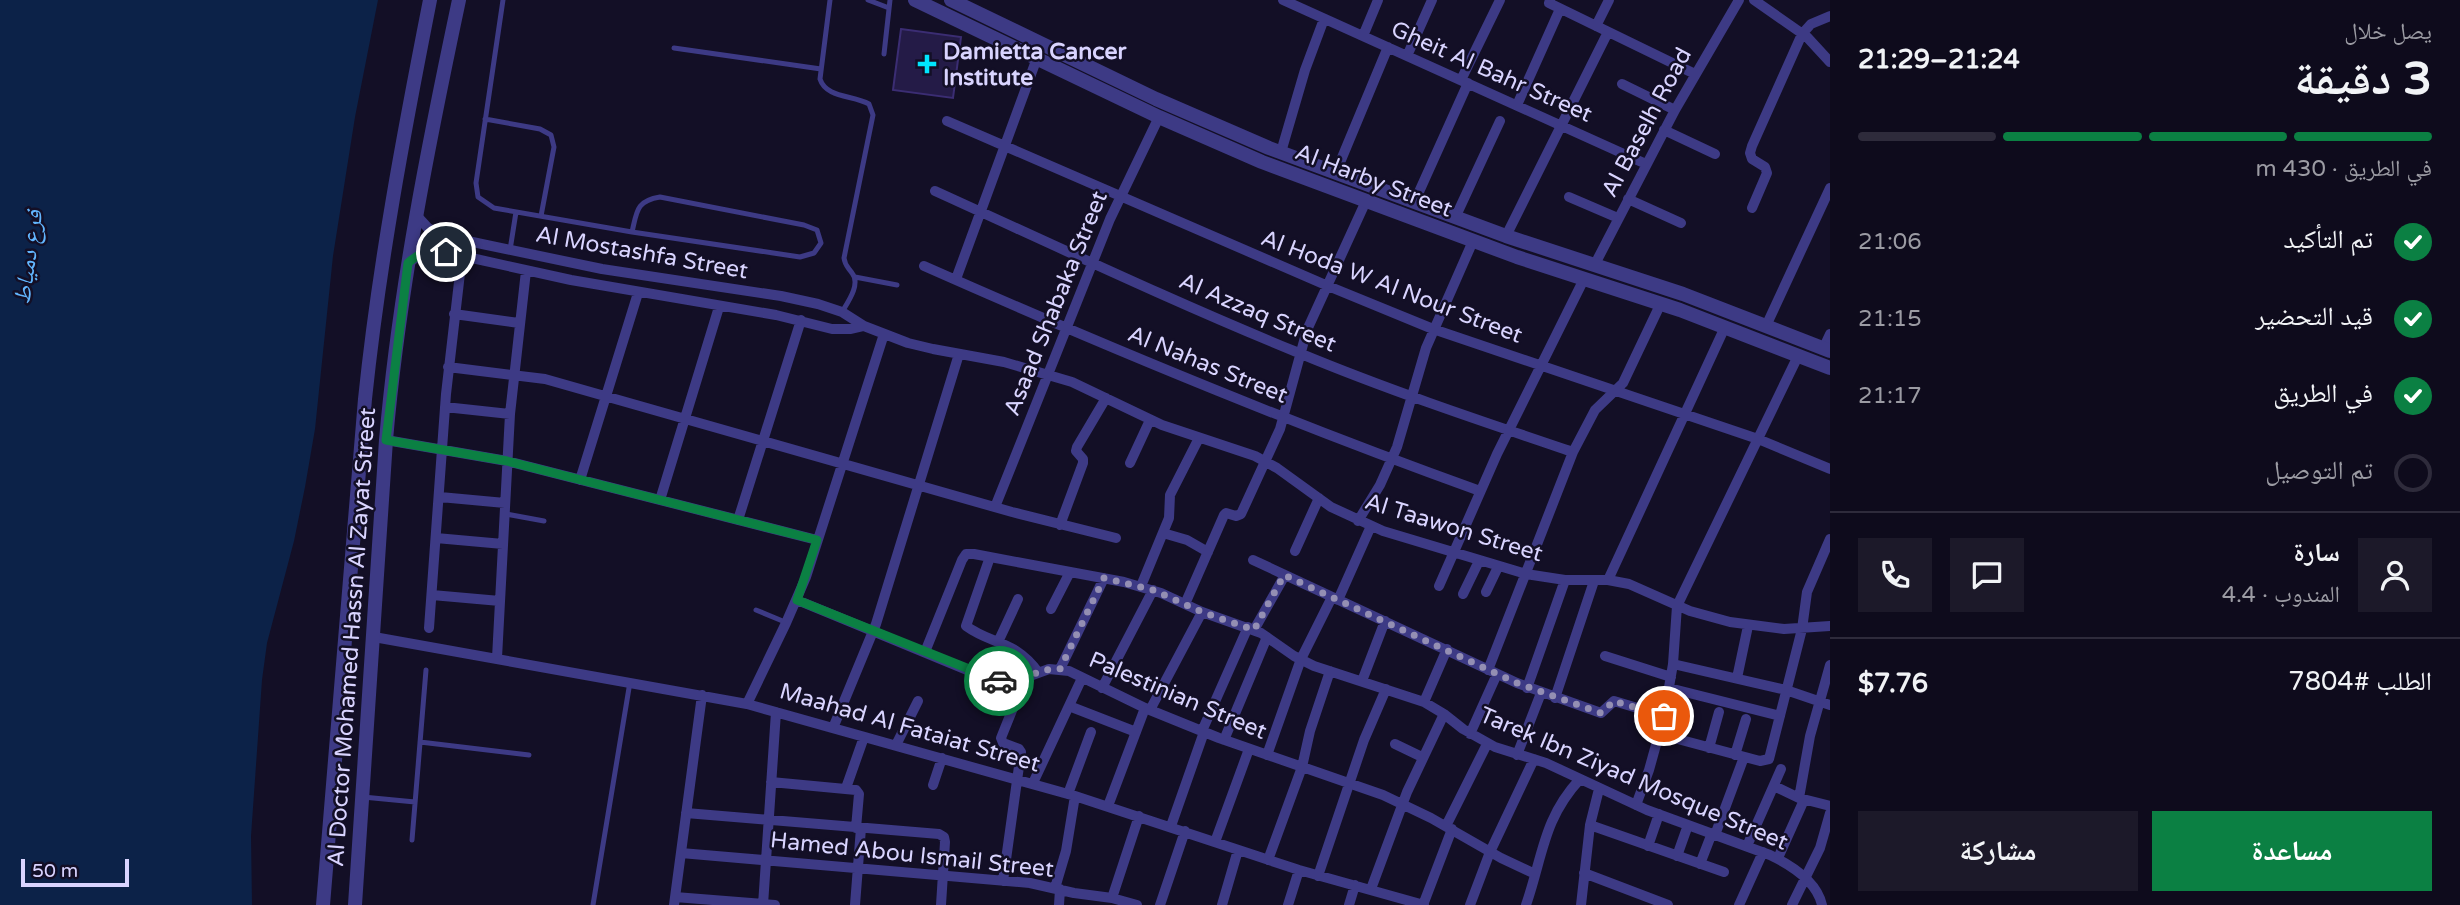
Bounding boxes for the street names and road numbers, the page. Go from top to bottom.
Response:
street label: Gheit Al Bahr Street [1387,15,1597,129]
street label: Al Baselh Road [1596,43,1698,202]
street label: Al Harby Street [1291,138,1456,224]
street label: Asaad Shabaka Street [998,187,1114,420]
street label: Al Mostashfa Street [533,221,750,285]
street label: Al Hoda W Al Nour Street [1257,224,1527,350]
street label: Al Azzaq Street [1175,267,1341,359]
street label: Al Nahas Street [1124,320,1292,410]
street label: Al Doctor Mohamed Hassn Al Zayat Street [322,406,382,868]
street label: Al Taawon Street [1361,488,1546,568]
street label: Palestinian Street [1085,646,1271,746]
street label: Maahad Al Fataiat Street [776,677,1043,779]
street label: Tarek Ibn Ziyad Mosque Street [1475,701,1792,857]
street label: Hamed Abou Ismail Street [769,826,1055,884]

